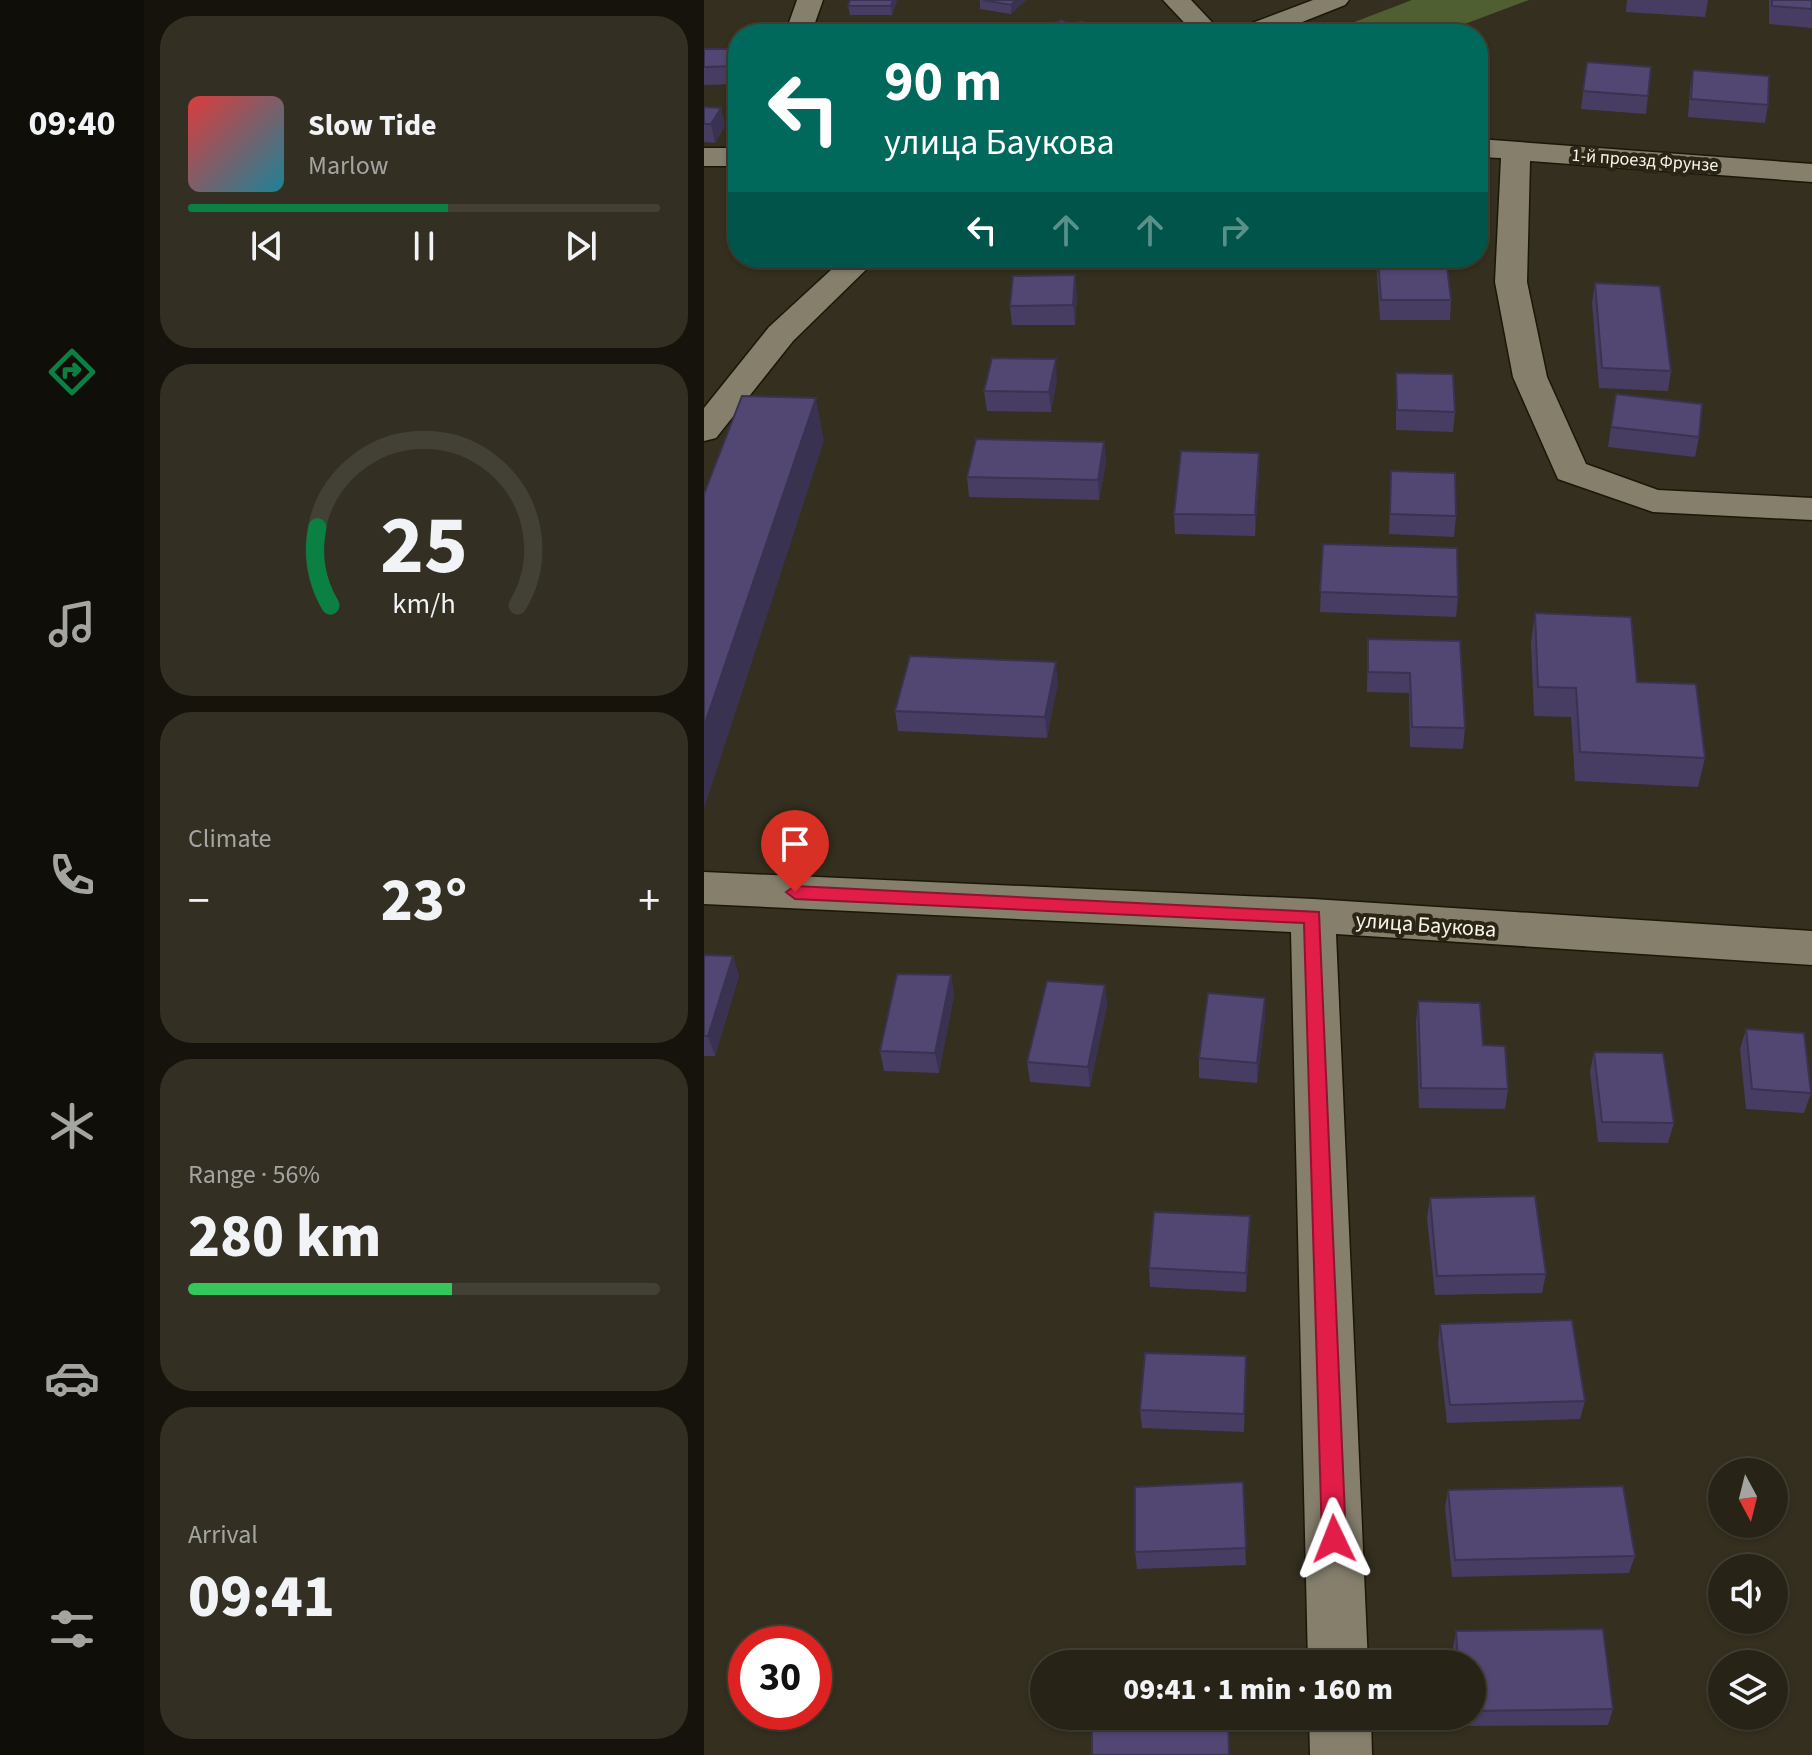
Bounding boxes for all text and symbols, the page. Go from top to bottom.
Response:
text: 90 m [884,43,1002,122]
icon: left [752,56,856,160]
text: 09:40 [29,98,115,149]
text: Slow Tide [308,104,437,147]
text: улица Баукова [884,117,1115,168]
street label: 1-й проезд Фрунзе [1571,143,1719,178]
text: Marlow [308,147,388,184]
icon: left [960,208,1004,252]
icon: ahead [1044,208,1088,252]
icon: ahead [1128,208,1172,252]
icon: right [1212,208,1256,252]
icon: previous [245,224,289,268]
icon: pause [402,224,446,268]
icon: next [559,224,603,268]
icon: directions [44,344,100,400]
text: 25 [380,486,468,604]
text: km/h [392,584,456,624]
icon: music [44,596,100,652]
pin [761,810,829,892]
text: Climate [188,820,272,857]
icon: arrive [773,822,817,866]
icon: phone [44,847,100,903]
text: 23° [381,859,467,944]
text: − [188,870,210,933]
text: + [638,870,660,933]
street label: улица Баукова [1355,904,1497,946]
icon: climate [44,1098,100,1154]
text: Range · 56% [188,1156,320,1193]
text: 280 km [188,1195,381,1280]
icon: car [44,1350,100,1406]
north arrow [1708,1458,1788,1538]
map controls [1708,1458,1788,1730]
position arrow [1292,1497,1376,1581]
text: Arrival [188,1516,258,1553]
button: sound [1708,1554,1788,1634]
text: 09:41 [188,1555,335,1640]
icon: filters [44,1601,100,1657]
speed limit sign: 30 [728,1626,832,1730]
button: layers [1708,1650,1788,1730]
text: 09:41 · 1 min · 160 m [1123,1668,1393,1711]

